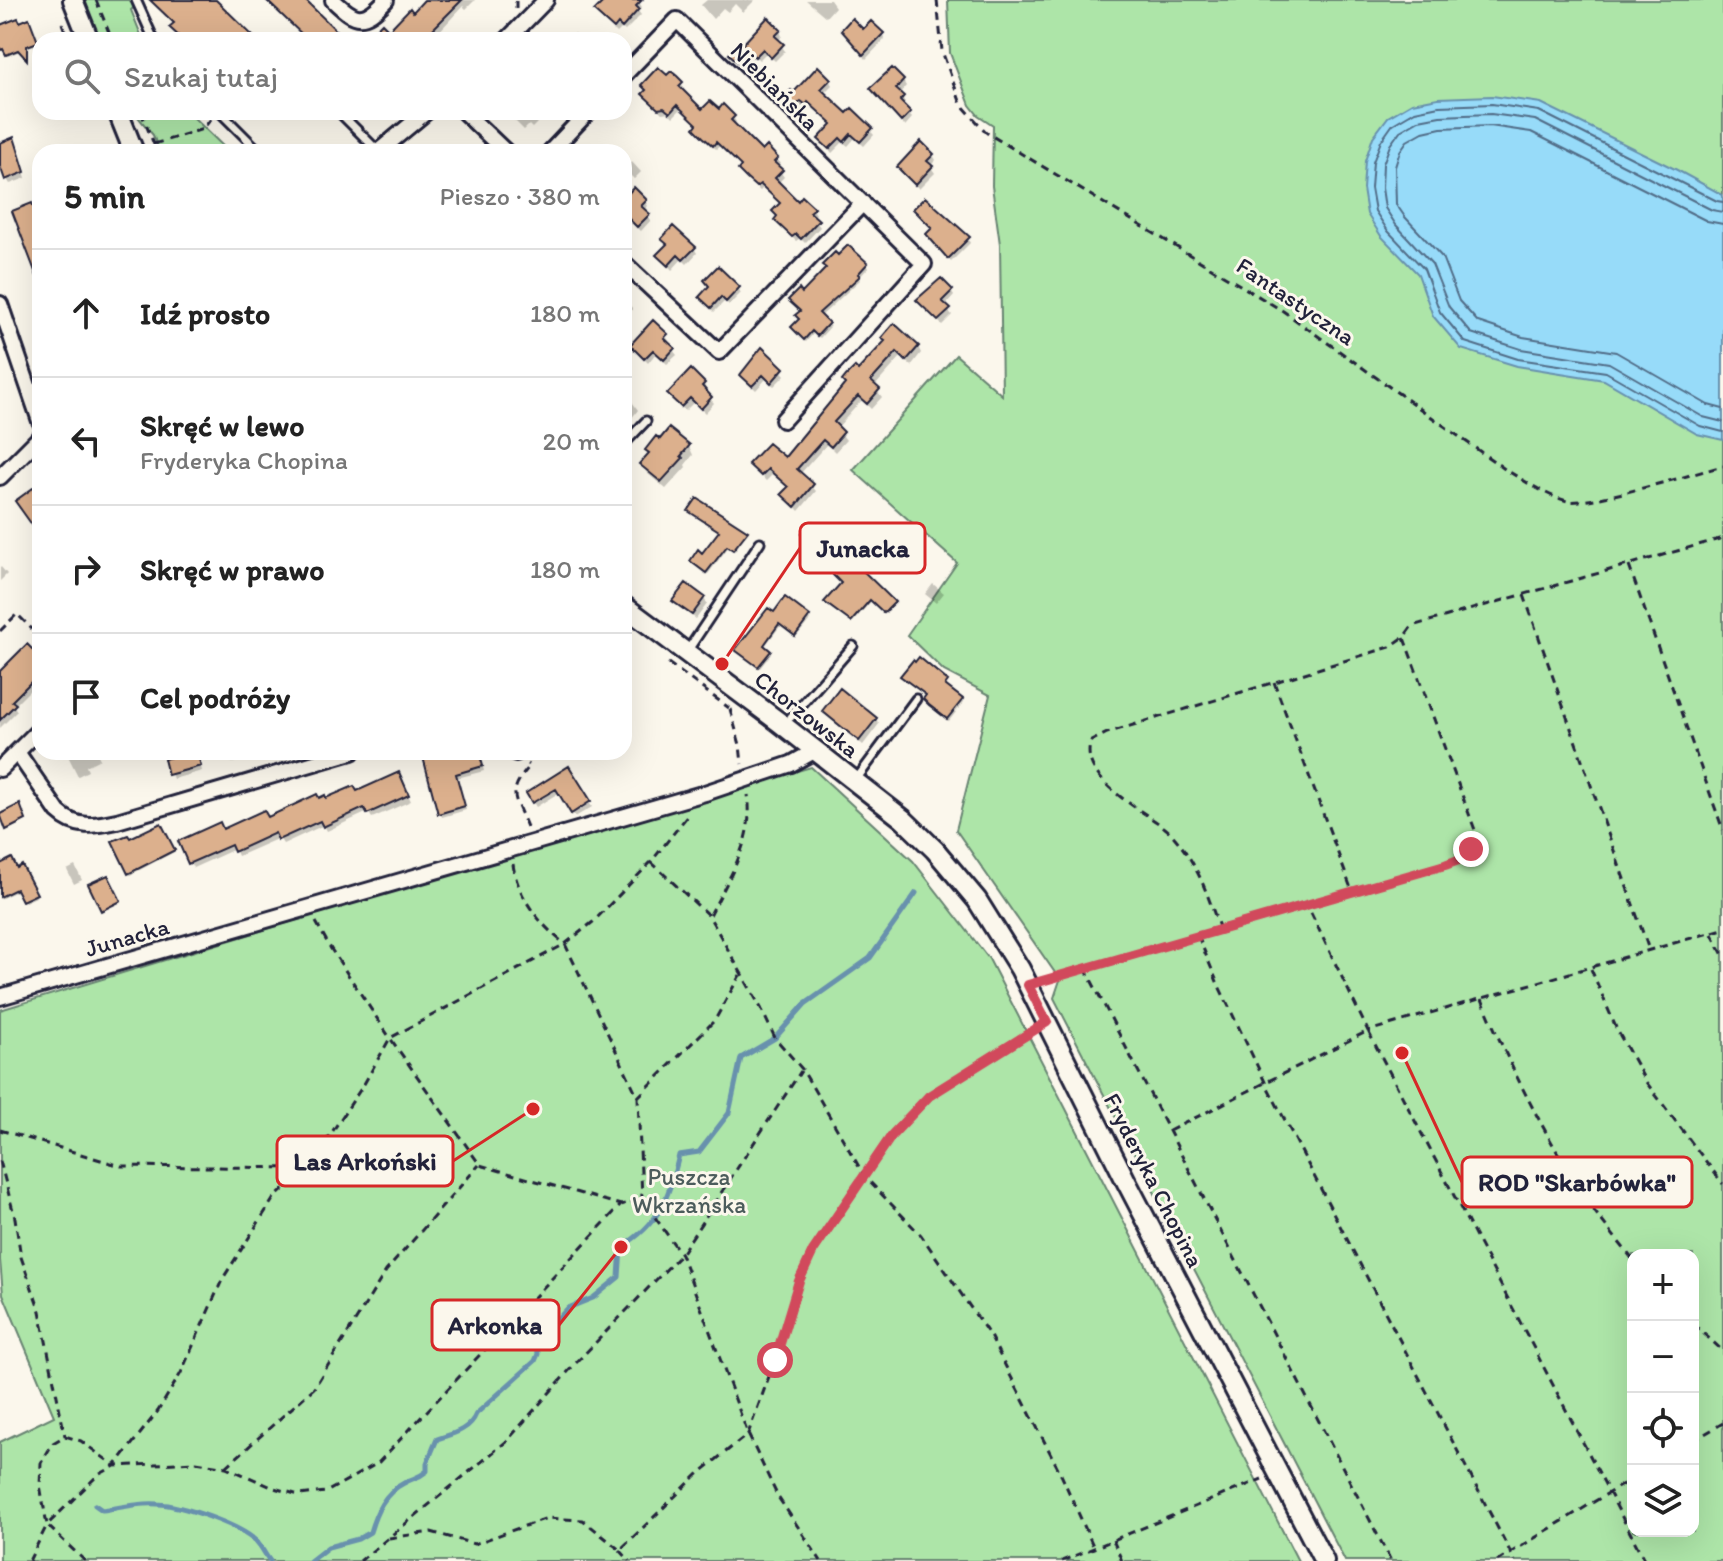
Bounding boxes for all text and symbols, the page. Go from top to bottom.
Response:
search box [32,32,632,120]
street label: Niebiańska [725,36,825,136]
icon: search [60,54,104,98]
text: Szukaj tutaj [124,58,278,95]
text: 5 min [64,176,145,217]
text: Pieszo · 380 m [439,180,600,212]
street label: Fantastyczna [1231,251,1361,352]
icon: ahead [64,291,108,335]
text: Idź prosto [140,295,270,332]
text: 180 m [530,297,600,329]
text: Skręć w lewo [140,407,304,444]
icon: left [64,419,108,463]
text: 20 m [543,425,600,457]
text: Fryderyka Chopina [140,444,348,476]
callout: Junacka [800,523,925,573]
text: Junacka [815,532,910,564]
icon: right [64,547,108,591]
text: Skręć w prawo [140,551,324,588]
text: 180 m [530,553,600,585]
street label: Chorzowska [749,664,866,764]
icon: arrive [64,675,108,719]
text: Cel podróży [140,679,290,716]
route end [1453,831,1489,867]
street label: Junacka [82,911,173,963]
street label: Fryderyka Chopina [1098,1088,1211,1272]
callout: Las Arkoński [277,1136,453,1186]
text: Las Arkoński [293,1145,437,1177]
callout: ROD "Skarbówka" [1462,1157,1692,1207]
park label: Puszcza Wkrzańska [632,1162,746,1219]
text: ROD "Skarbówka" [1478,1166,1676,1198]
map controls [1627,1249,1699,1537]
button: + [1627,1249,1699,1321]
callout: Arkonka [432,1300,559,1350]
text: Arkonka [447,1309,542,1341]
button: − [1627,1321,1699,1393]
route start [757,1342,793,1378]
button: locate [1627,1393,1699,1465]
button: layers [1627,1465,1699,1537]

